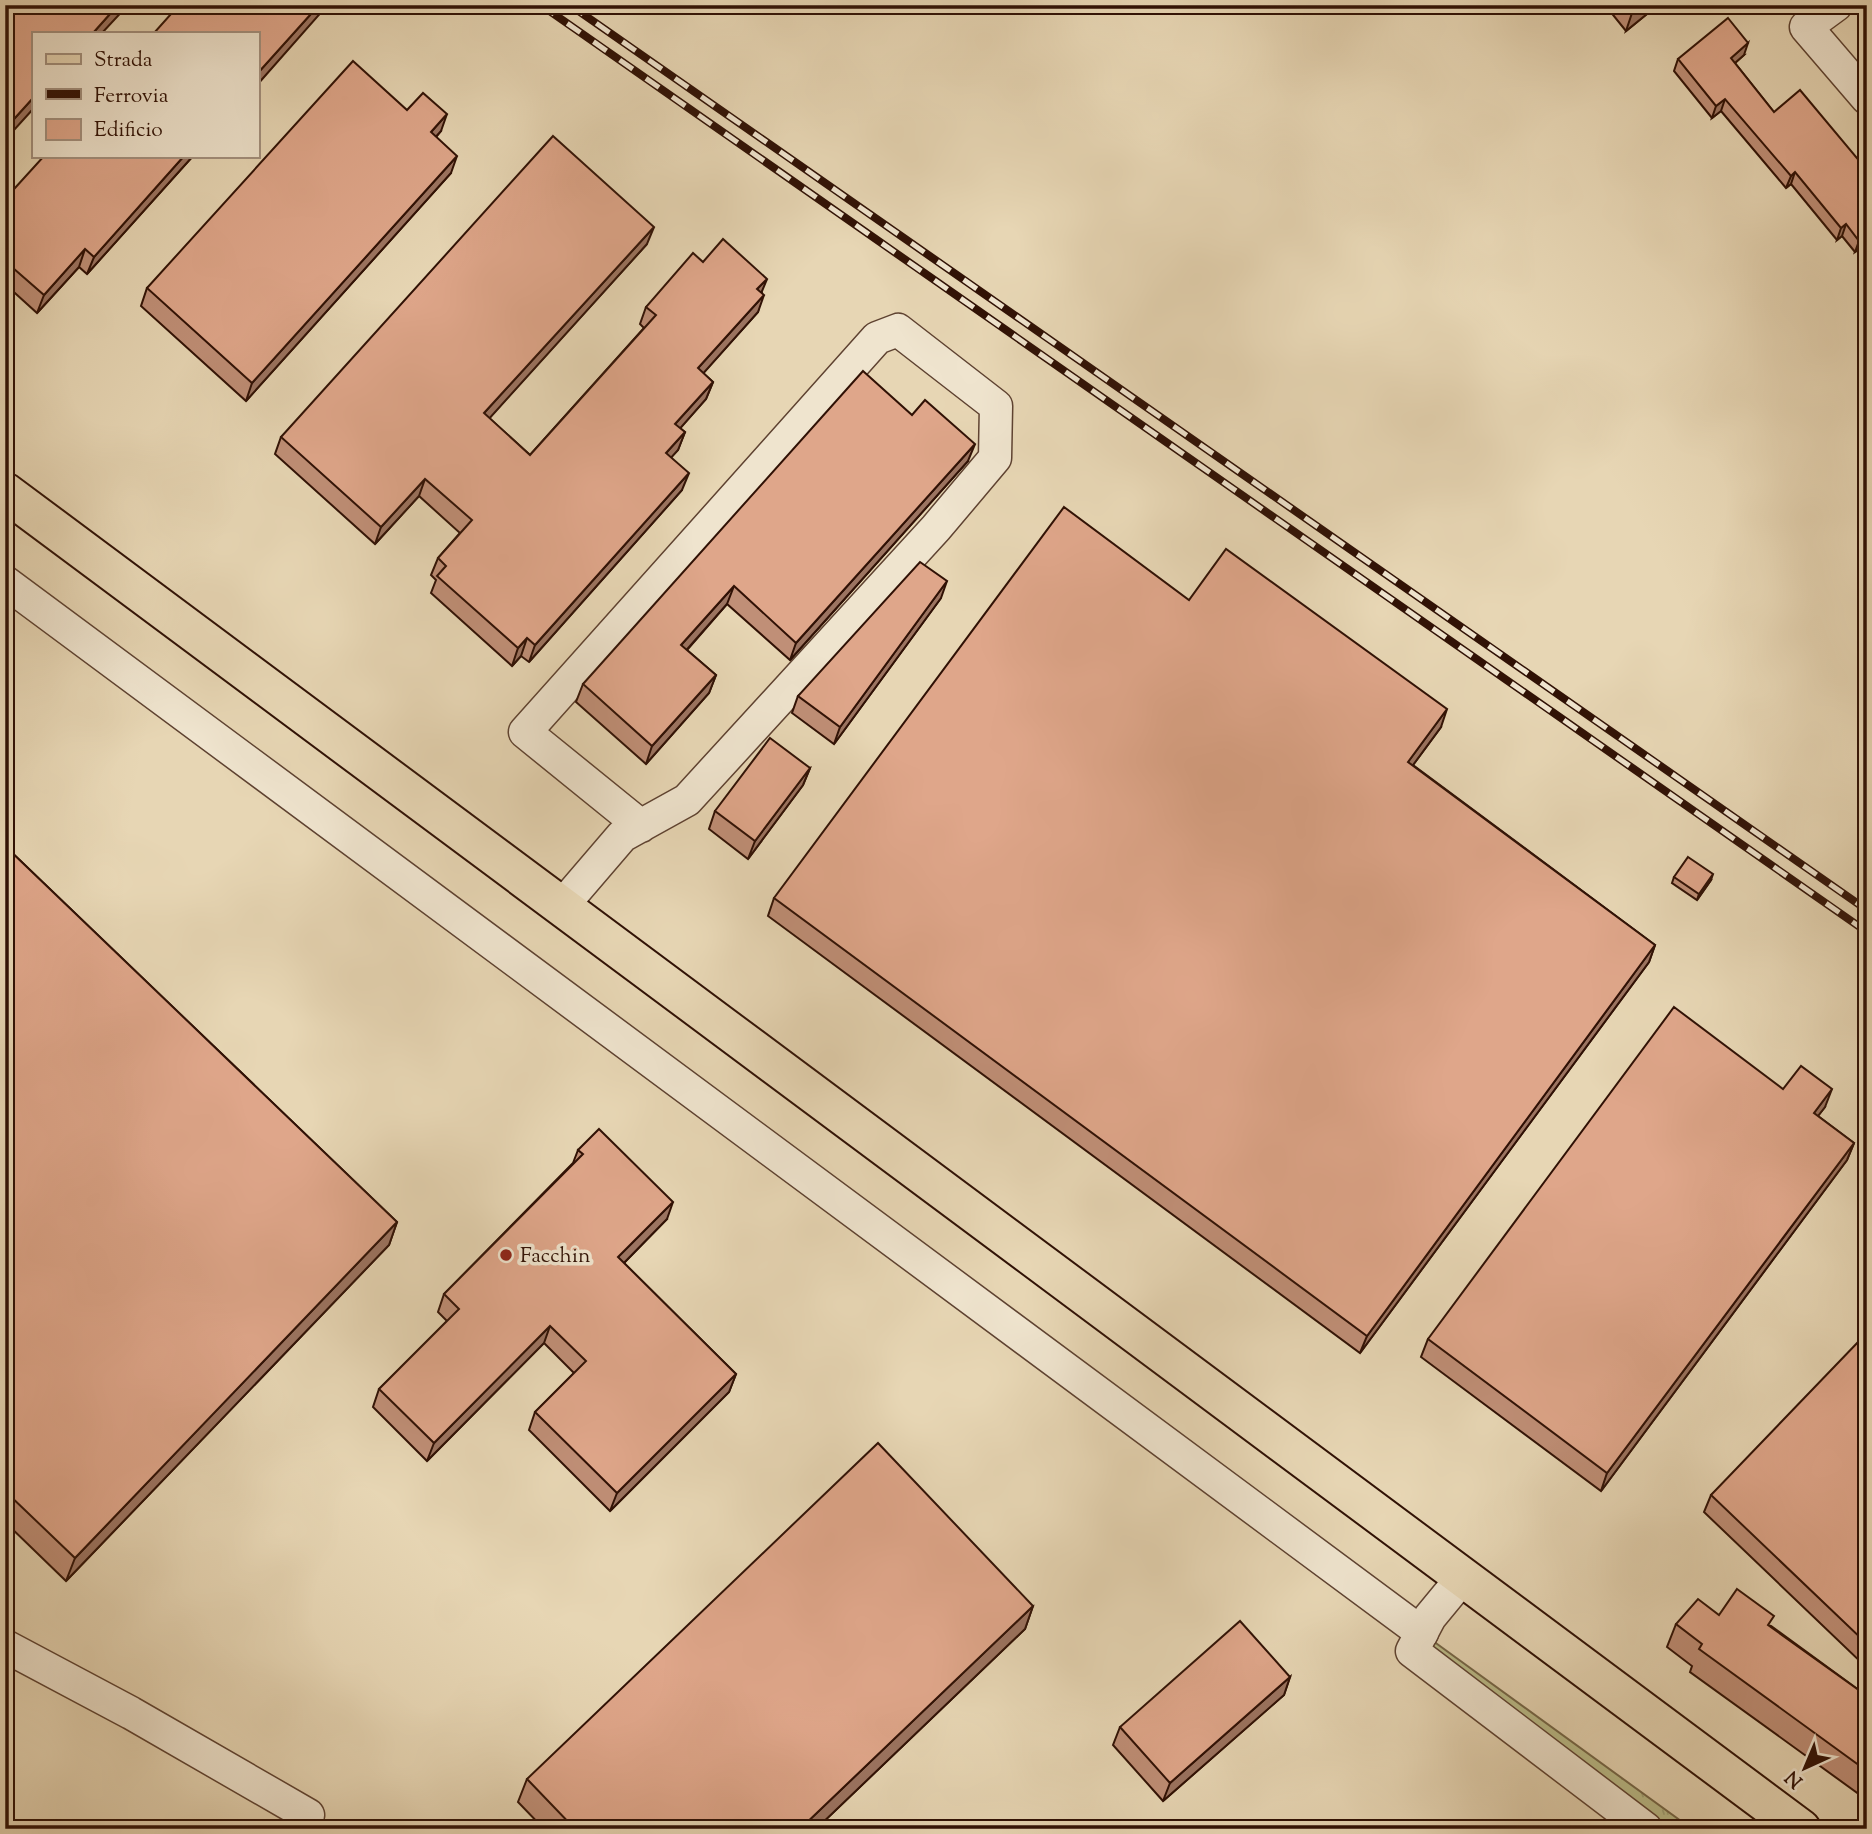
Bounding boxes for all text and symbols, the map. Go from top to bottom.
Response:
legend [32,32,259,158]
text: Strada [94,46,153,76]
text: Ferrovia [94,82,169,112]
text: Edificio [94,116,163,146]
place label: Facchin [520,1242,590,1272]
marker: Facchin [498,1247,514,1263]
north arrow [1770,1732,1840,1802]
text: N [1780,1763,1810,1793]

